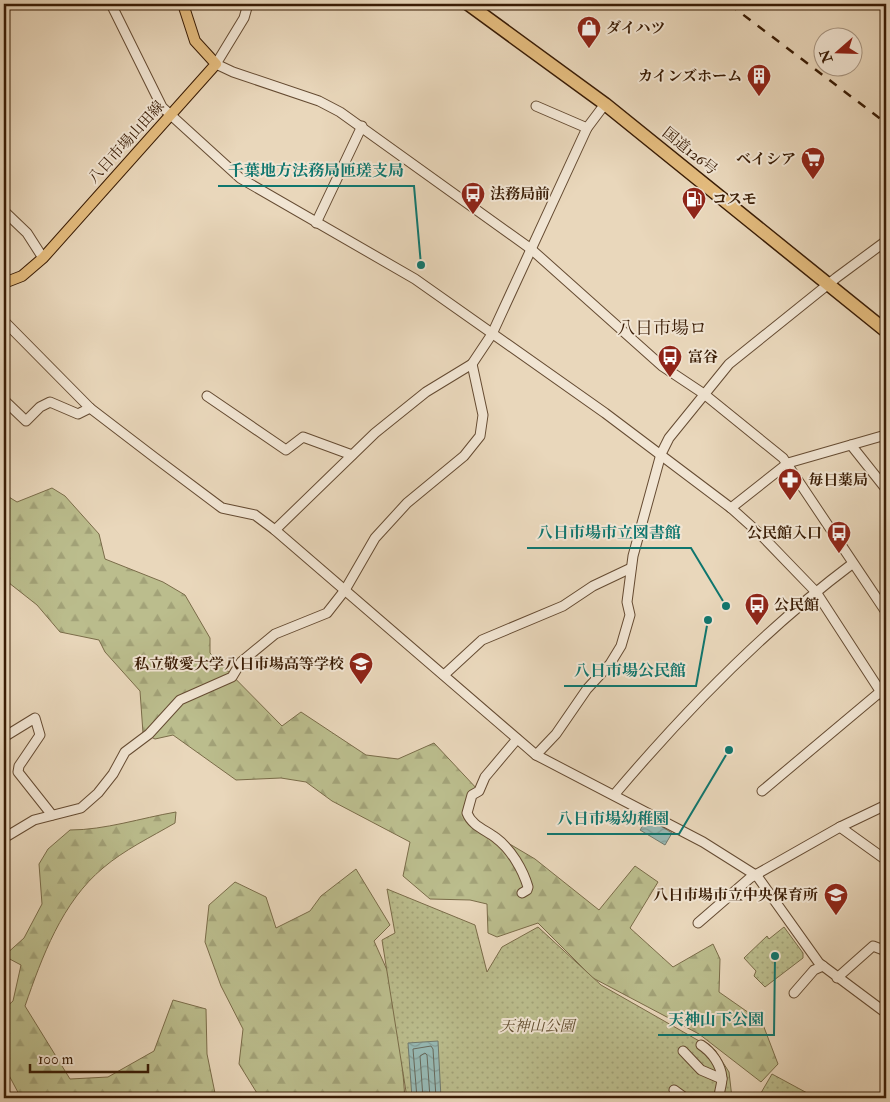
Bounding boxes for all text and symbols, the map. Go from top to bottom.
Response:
shop icon: ダイハツ [576,15,602,49]
place label: ダイハツ [606,19,665,38]
north arrow [812,28,862,78]
text: N [816,47,837,66]
building icon: カインズホーム [746,63,772,97]
place label: カインズホーム [638,67,742,86]
street label: 八日市場山田線 [84,97,169,188]
street label: 国道126号 [658,123,721,179]
supermarket icon: ベイシア [800,146,826,180]
place label: ベイシア [736,150,796,169]
callout: 千葉地方法務局匝瑳支局 [218,155,414,186]
text: 千葉地方法務局匝瑳支局 [228,161,404,181]
bus stop icon: 法務局前 [460,181,486,215]
place label: 法務局前 [490,185,550,204]
fuel station icon: コスモ [681,186,707,220]
place label: コスモ [712,190,757,209]
district label: 八日市場ロ [617,317,707,340]
bus stop icon: 富谷 [657,344,683,378]
place label: 富谷 [688,348,718,367]
pharmacy icon: 毎日薬局 [777,467,803,501]
place label: 毎日薬局 [808,471,868,490]
callout: 八日市場市立図書館 [527,517,691,548]
bus stop icon: 公民館入口 [826,520,852,554]
text: 八日市場市立図書館 [537,523,681,543]
place label: 公民館入口 [747,524,822,543]
bus stop icon: 公民館 [744,592,770,626]
place label: 公民館 [774,596,819,615]
school or university icon: 私立敬愛大学八日市場高等学校 [348,651,374,685]
place label: 私立敬愛大学八日市場高等学校 [134,655,344,674]
callout: 八日市場公民館 [564,655,696,686]
text: 八日市場公民館 [574,661,686,681]
callout: 八日市場幼稚園 [547,803,679,834]
text: 八日市場幼稚園 [557,809,669,829]
school or university icon: 八日市場市立中央保育所 [823,882,849,916]
place label: 八日市場市立中央保育所 [653,886,818,905]
callout: 天神山下公園 [658,1004,774,1035]
text: 天神山下公園 [668,1010,764,1030]
park label: 天神山公園 [499,1017,577,1036]
scale bar [30,1042,148,1074]
text: 100 m [38,1050,74,1069]

